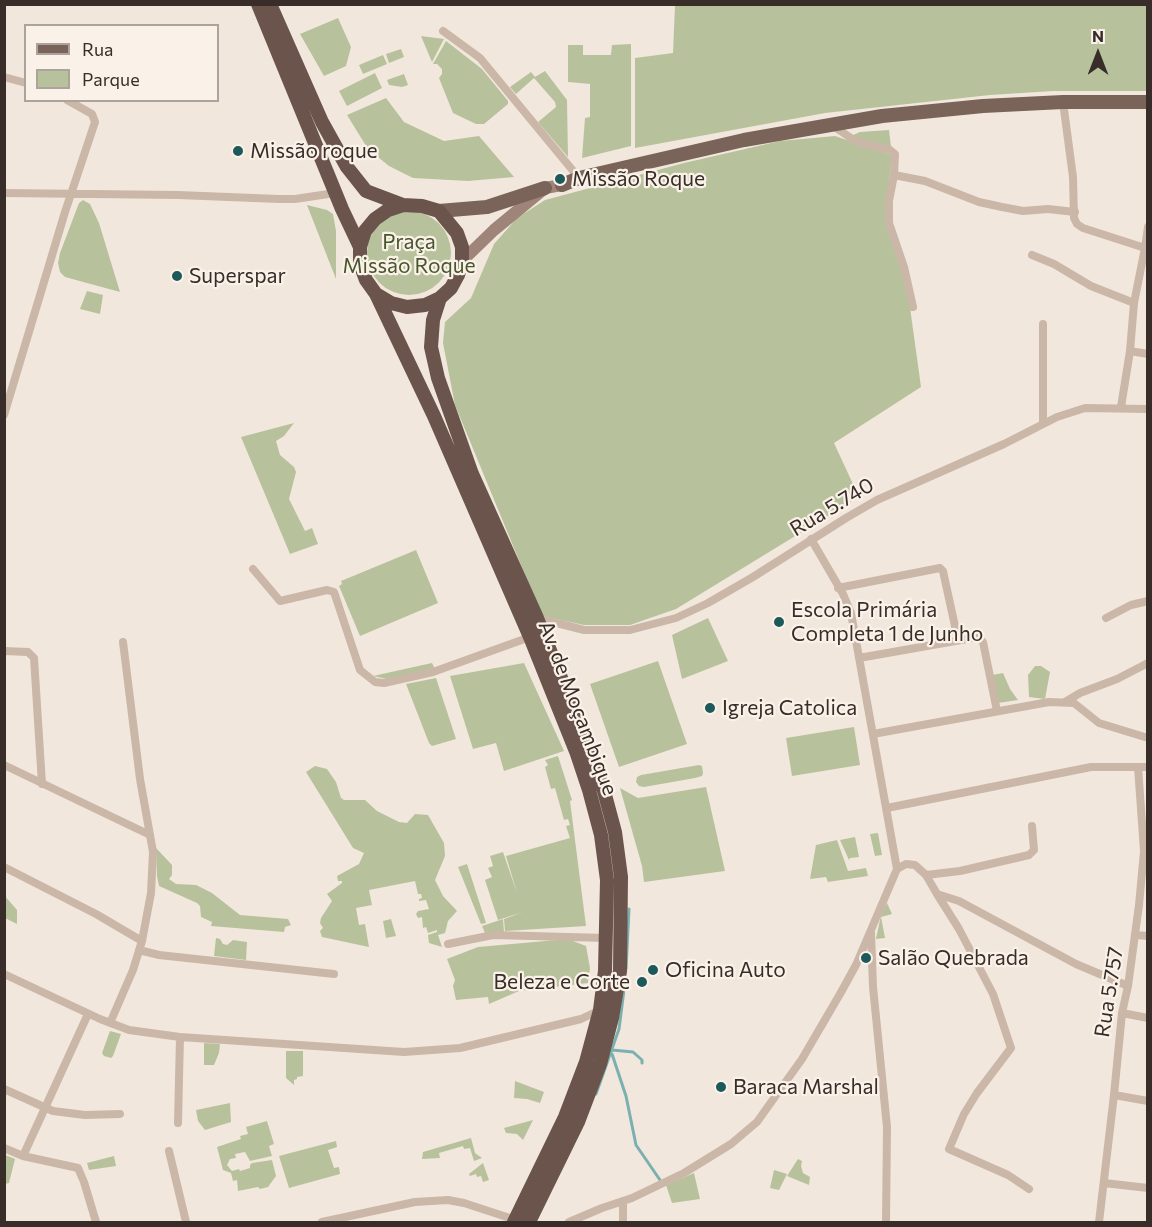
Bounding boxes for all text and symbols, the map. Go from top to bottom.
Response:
legend [24,24,219,102]
north arrow [1068,24,1128,84]
text: N [1092,26,1104,45]
text: Rua [82,38,113,60]
text: Parque [82,68,140,90]
place label: Missão roque [250,138,378,164]
marker: Missão roque [231,144,245,158]
place label: Missão Roque [572,166,705,192]
marker: Missão Roque [553,172,567,186]
park label: Praça Missão Roque [342,229,476,279]
place label: Superspar [189,263,286,289]
marker: Superspar [170,269,184,283]
street label: Rua 5.740 [786,472,878,542]
place label: Escola Primária Completa 1 de Junho [791,597,983,647]
marker: Escola Primária Completa 1 de Junho [772,615,786,629]
street label: Av. de Moçambique [533,617,623,799]
place label: Igreja Catolica [722,695,857,721]
marker: Igreja Catolica [703,701,717,715]
place label: Salão Quebrada [878,945,1029,971]
street label: Rua 5.757 [1089,945,1129,1039]
marker: Salão Quebrada [859,951,873,965]
place label: Oficina Auto [665,957,786,983]
marker: Oficina Auto [646,963,660,977]
place label: Beleza e Corte [494,969,630,995]
marker: Beleza e Corte [635,975,649,989]
place label: Baraca Marshal [733,1074,879,1100]
marker: Baraca Marshal [714,1080,728,1094]

